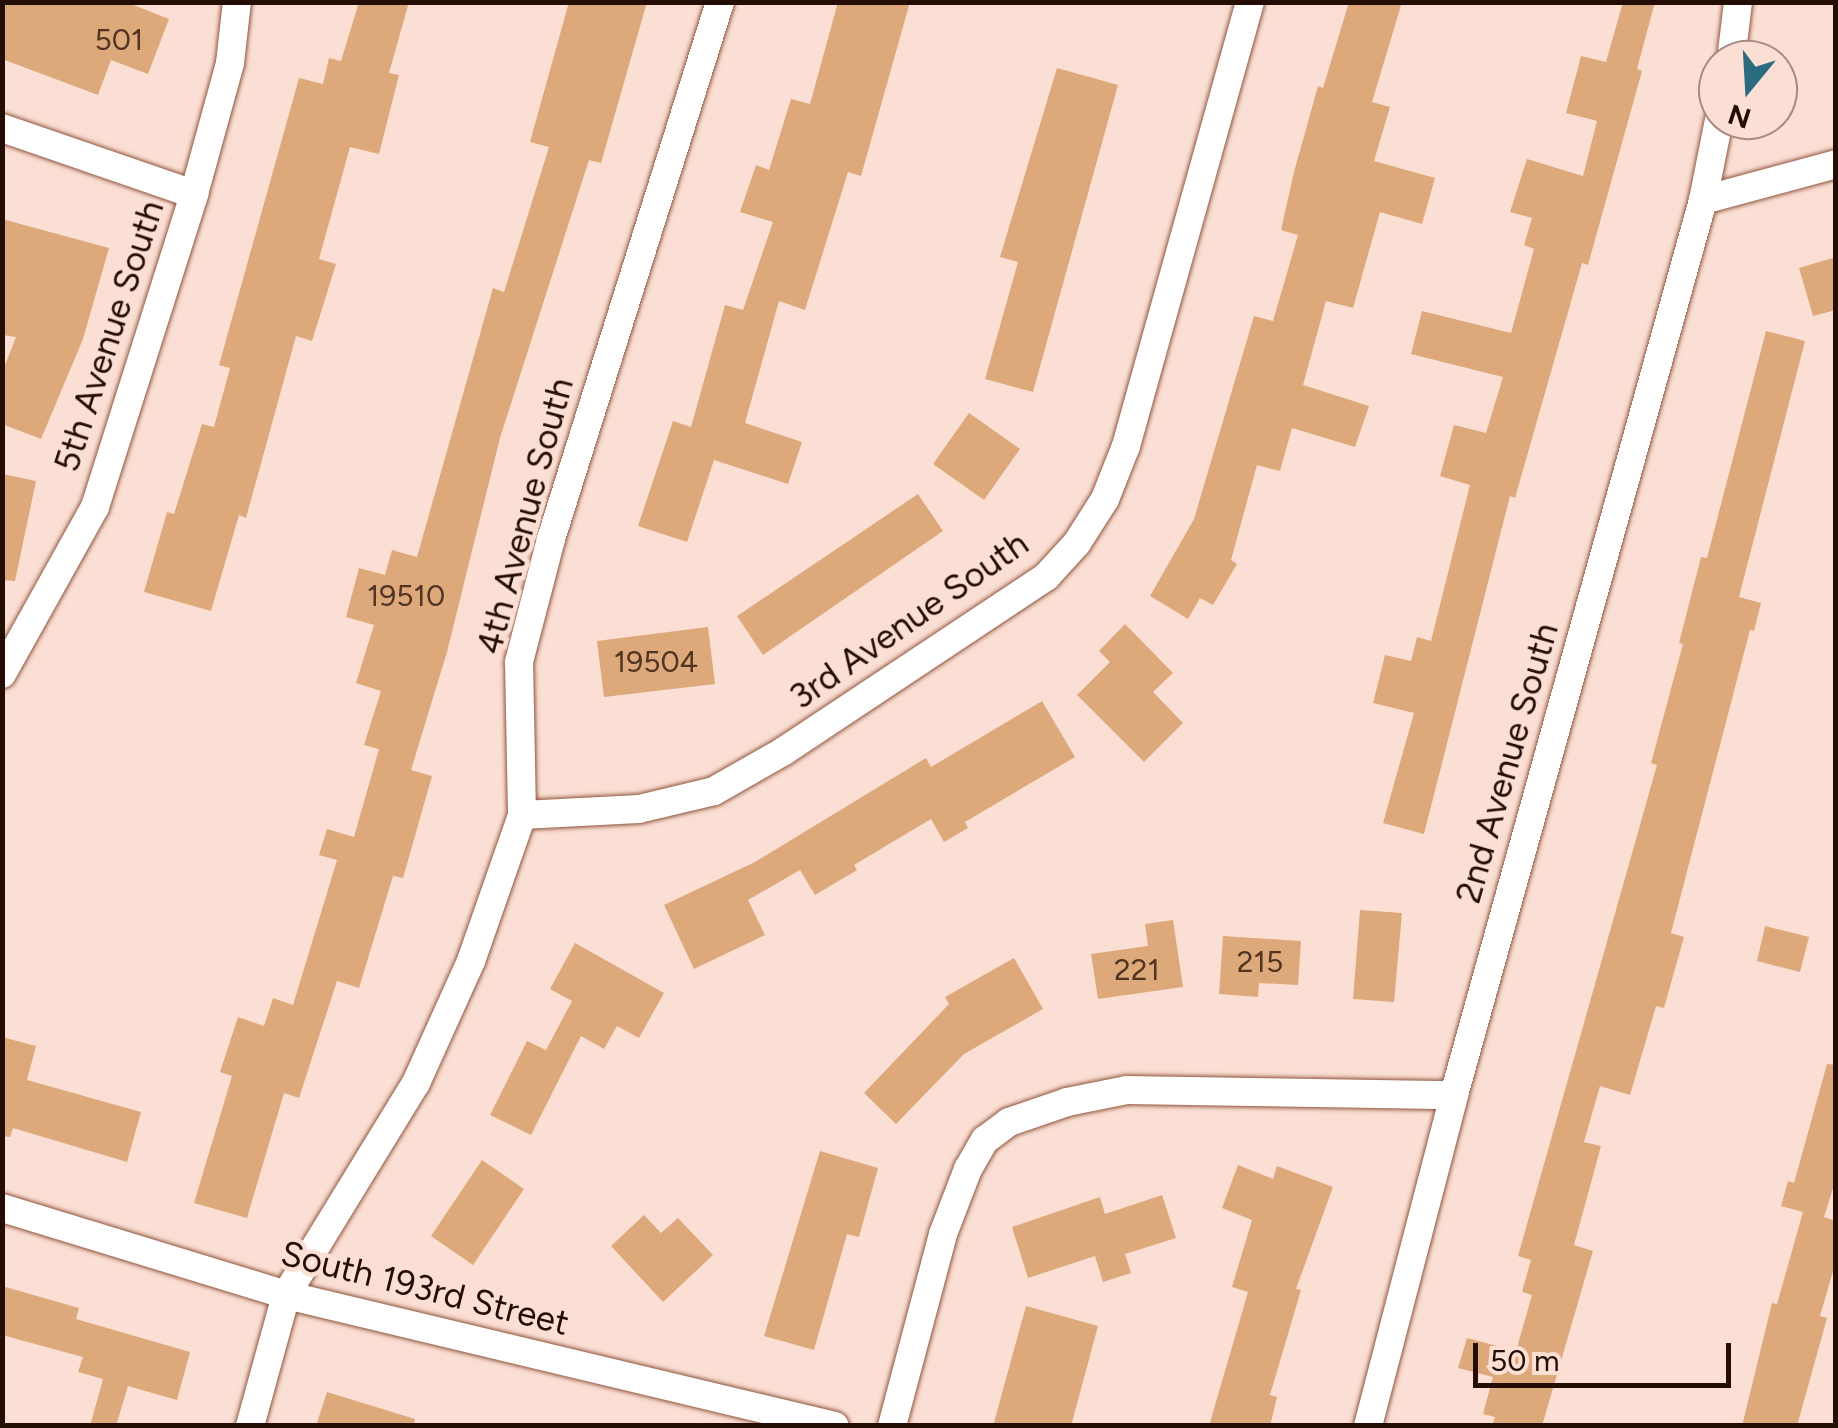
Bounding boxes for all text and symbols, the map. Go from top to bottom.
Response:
house number: 501 [95,22,143,58]
north arrow [1698,40,1798,140]
text: N [1724,97,1755,136]
street label: 5th Avenue South [45,195,173,477]
street label: 4th Avenue South [468,373,582,659]
street label: 3rd Avenue South [782,522,1036,718]
house number: 19510 [367,578,445,614]
street label: 2nd Avenue South [1447,618,1567,908]
house number: 19504 [614,644,698,680]
house number: 215 [1237,944,1283,980]
house number: 221 [1114,952,1160,988]
street label: South 193rd Street [277,1232,573,1344]
scale bar [1478,1323,1736,1385]
text: 50 m [1490,1342,1559,1379]

